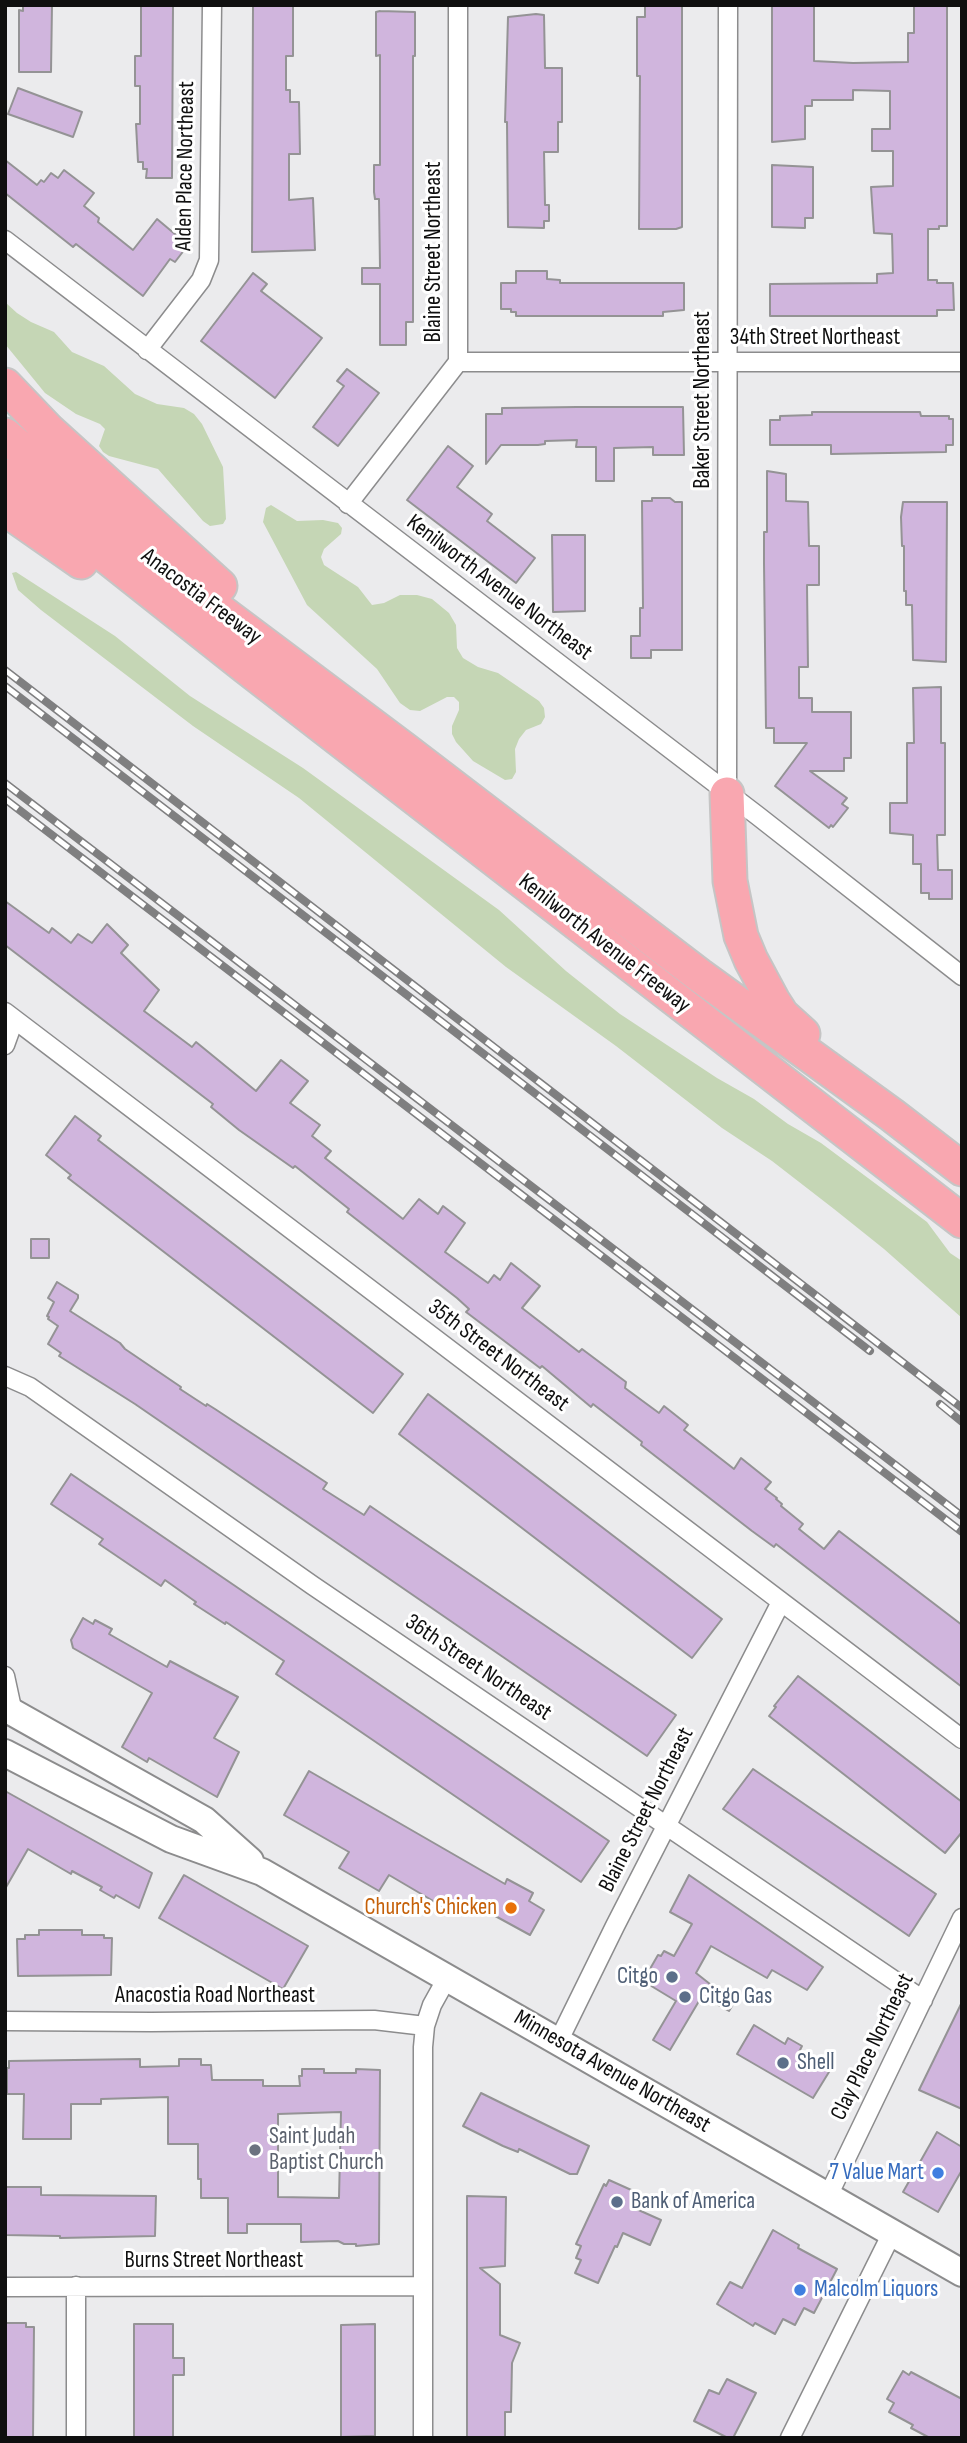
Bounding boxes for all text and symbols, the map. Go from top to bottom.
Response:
street label: Alden Place Northeast [171,81,201,251]
street label: Blaine Street Northeast [420,162,448,342]
street label: Baker Street Northeast [689,311,717,489]
street label: 34th Street Northeast [730,324,900,352]
street label: Kenilworth Avenue Northeast [401,509,597,667]
street label: Anacostia Freeway [136,543,266,651]
street label: Kenilworth Avenue Freeway [512,868,696,1020]
street label: 35th Street Northeast [422,1294,574,1418]
street label: 36th Street Northeast [399,1609,557,1727]
street label: Blaine Street Northeast [594,1723,700,1897]
place label: Church's Chicken [364,1894,497,1922]
marker: Church's Chicken [503,1900,519,1916]
place label: Citgo [617,1963,658,1991]
marker: Citgo [664,1969,680,1985]
street label: Clay Place Northeast [826,1969,920,2125]
street label: Anacostia Road Northeast [115,1982,315,2010]
place label: Citgo Gas [699,1983,772,2011]
marker: Citgo Gas [677,1989,693,2005]
street label: Minnesota Avenue Northeast [509,2004,715,2140]
place label: Shell [797,2049,834,2077]
marker: Shell [775,2055,791,2071]
place label: Saint Judah Baptist Church [269,2123,384,2177]
marker: Saint Judah Baptist Church [247,2142,263,2158]
place label: 7 Value Mart [829,2159,924,2187]
marker: 7 Value Mart [930,2165,946,2181]
place label: Bank of America [631,2188,755,2216]
marker: Bank of America [609,2194,625,2210]
street label: Burns Street Northeast [125,2247,303,2275]
place label: Malcolm Liquors [814,2276,938,2304]
marker: Malcolm Liquors [792,2282,808,2298]

